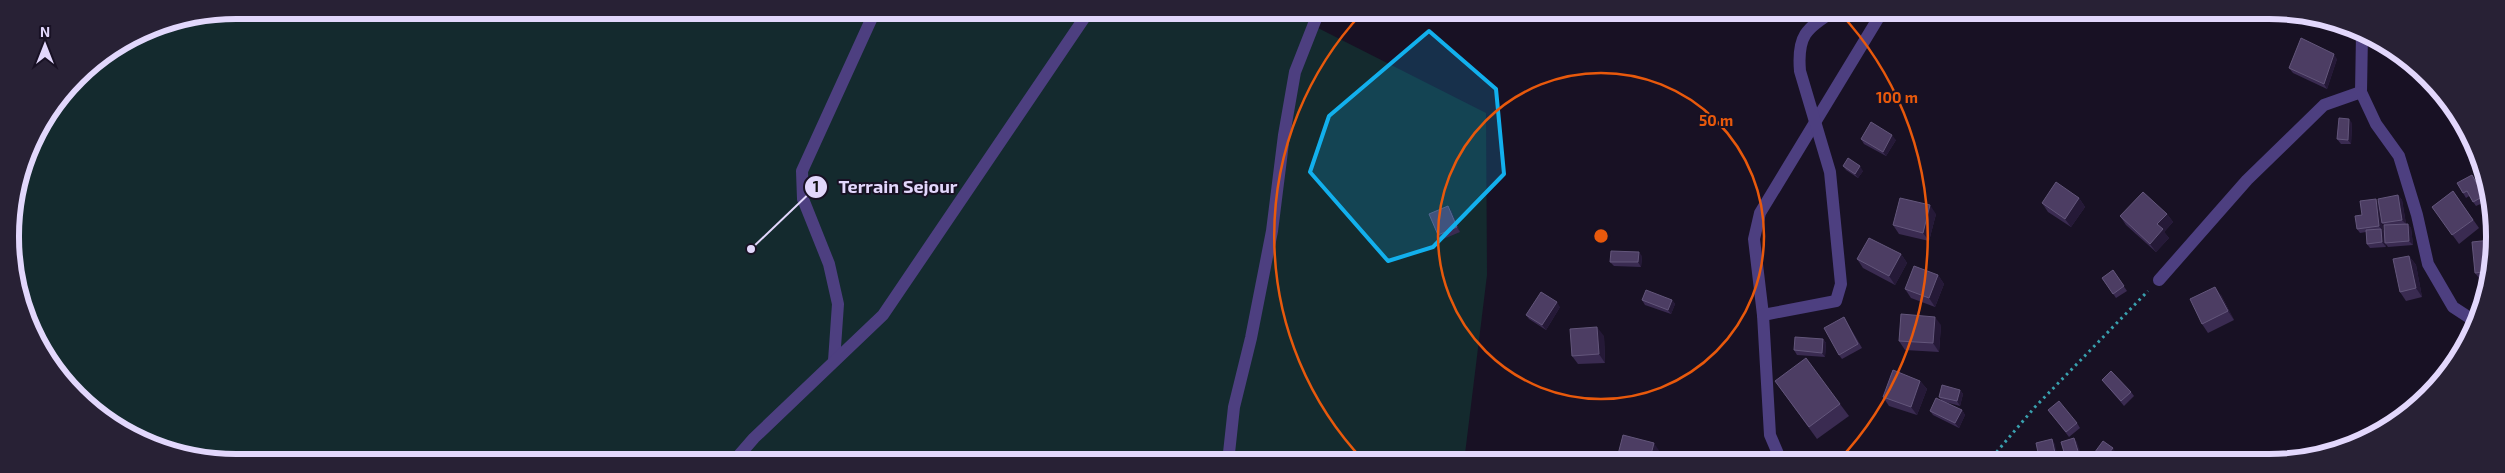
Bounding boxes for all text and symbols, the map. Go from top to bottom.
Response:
north arrow [20,20,70,70]
text: N [40,23,50,40]
text: 100 m [1876,88,1918,106]
text: 50 m [1699,111,1733,129]
callout: Terrain Sejour [804,171,968,204]
text: Terrain Sejour [838,175,958,197]
text: 1 [813,177,819,195]
centre of rings [1592,227,1610,245]

